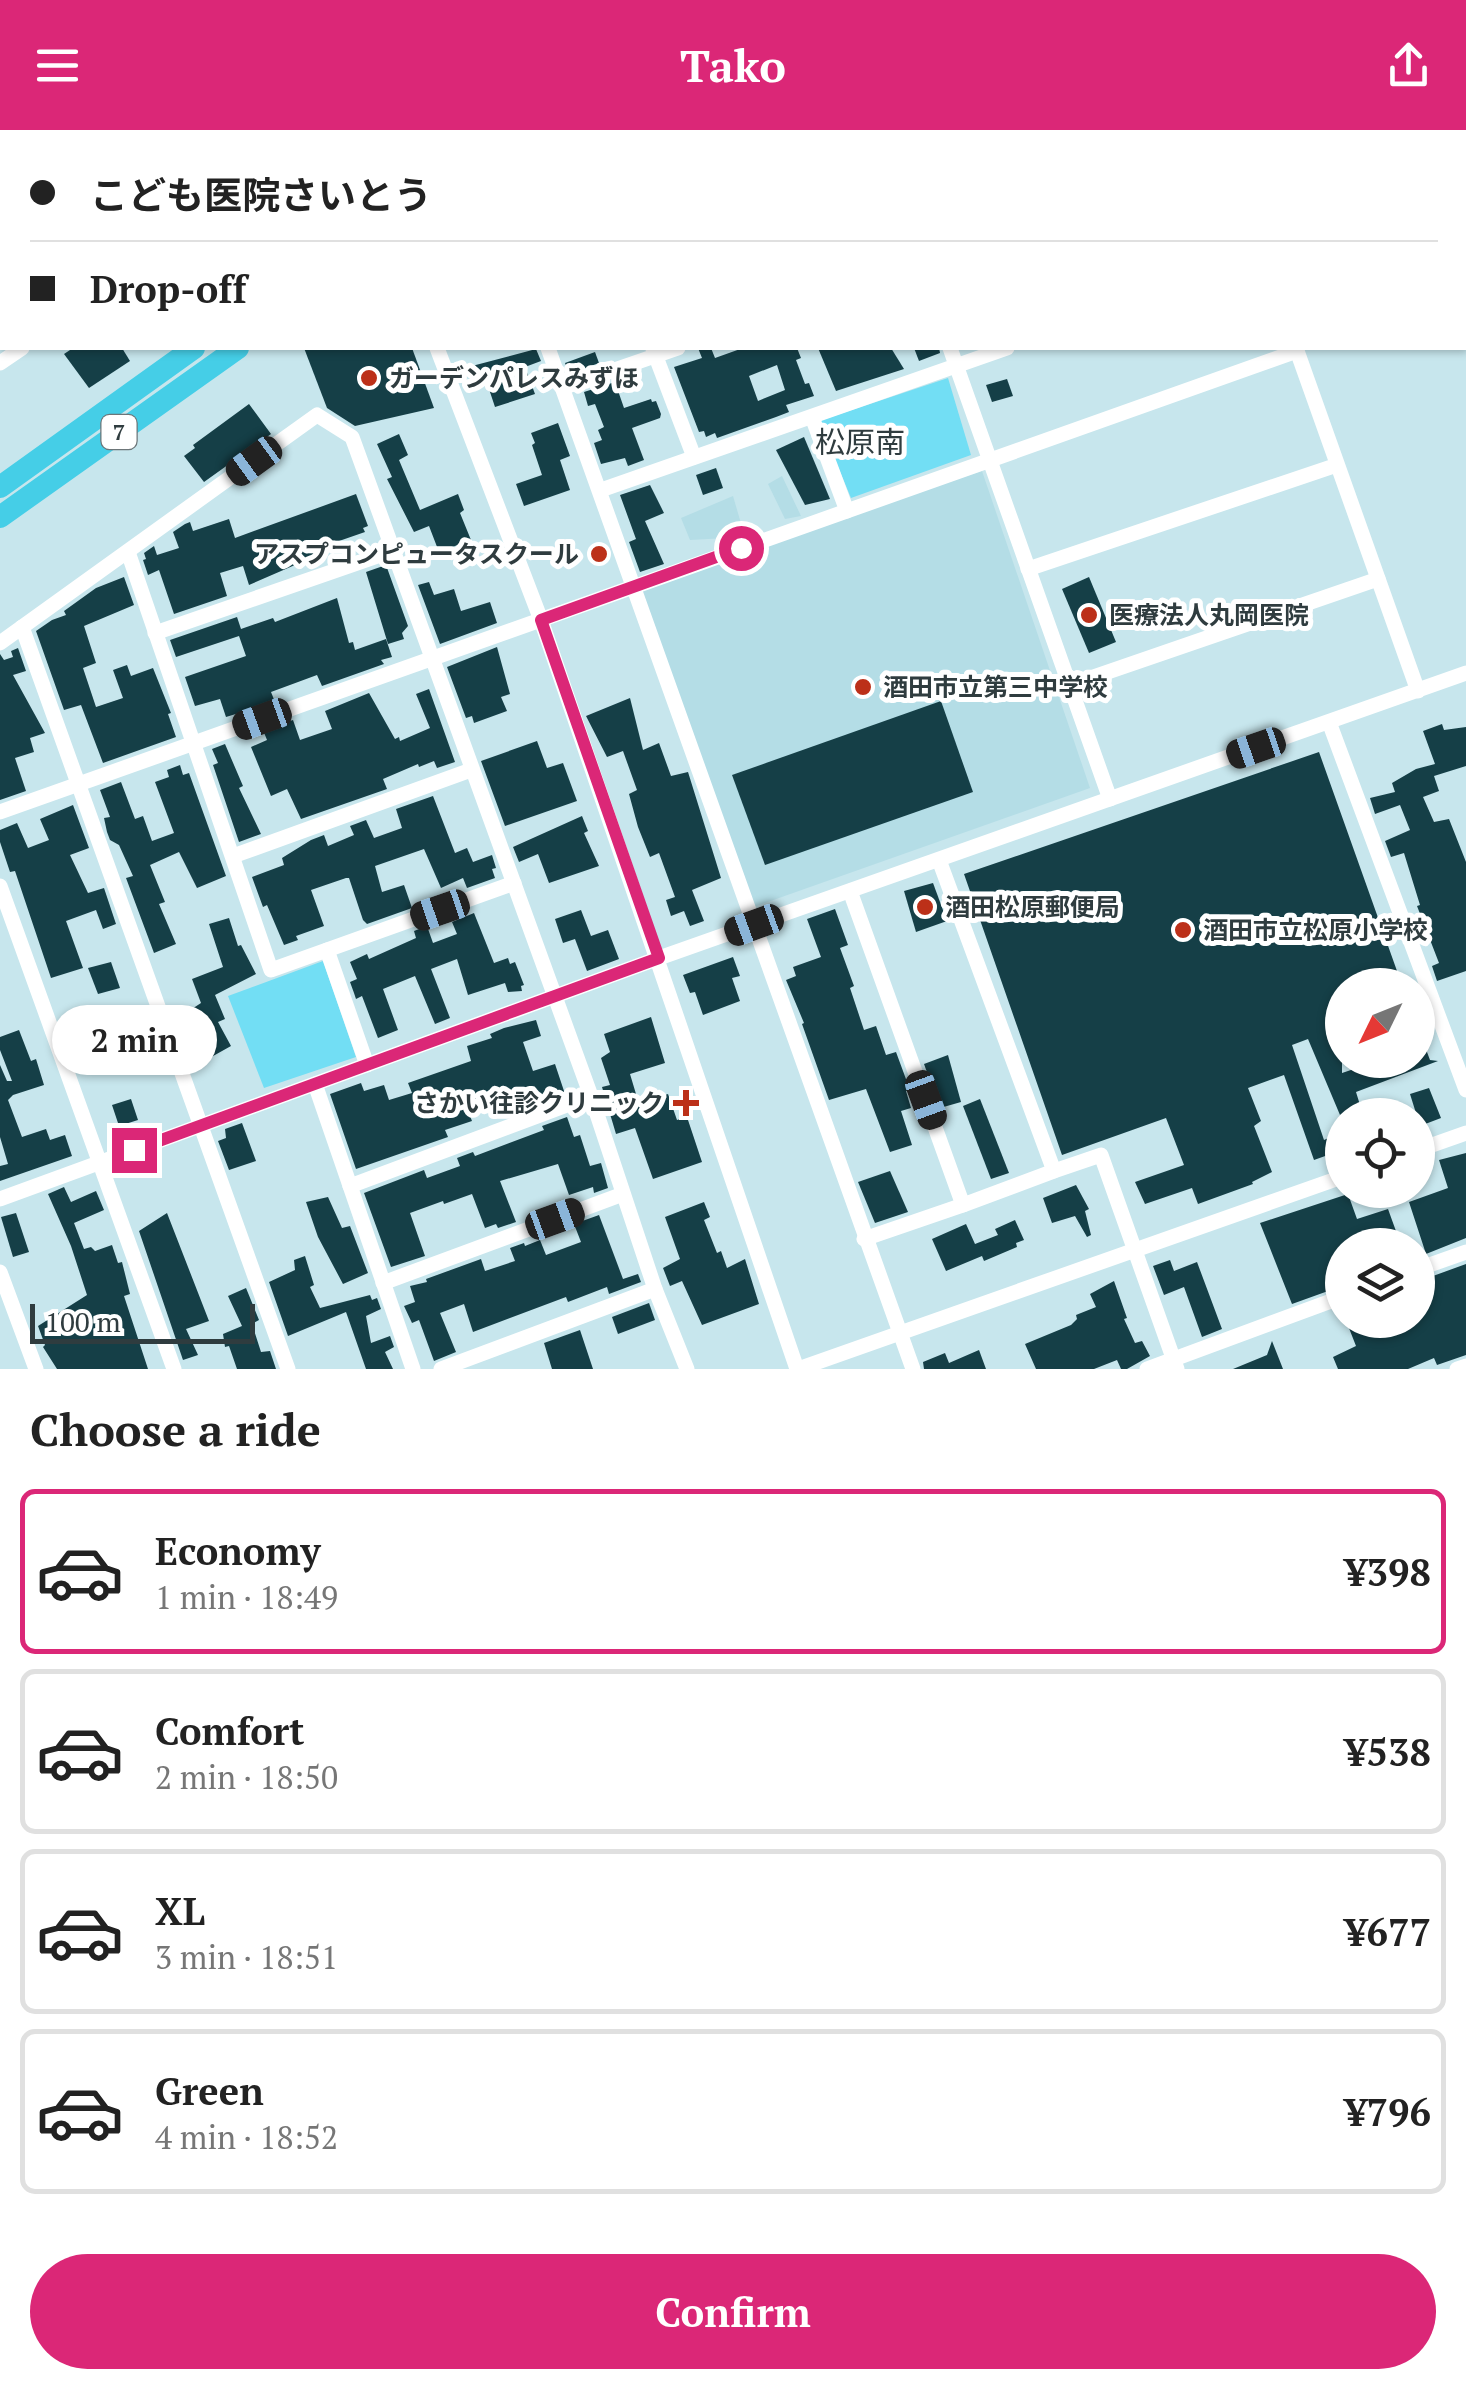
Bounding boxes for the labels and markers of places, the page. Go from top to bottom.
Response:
place label: ガーデンパレスみずほ [389,361,639,394]
marker: ガーデンパレスみずほ [358,367,380,389]
place label: アスプコンピュータスクール [254,537,579,570]
marker: アスプコンピュータスクール [588,543,610,565]
place label: 医療法人丸岡医院 [1109,598,1309,631]
marker: 医療法人丸岡医院 [1078,604,1100,626]
place label: 酒田市立第三中学校 [883,670,1108,703]
marker: 酒田市立第三中学校 [852,676,874,698]
place label: 酒田松原郵便局 [945,890,1120,923]
marker: 酒田松原郵便局 [914,896,936,918]
place label: 酒田市立松原小学校 [1203,913,1428,946]
marker: 酒田市立松原小学校 [1172,919,1194,941]
place label: さかい往診クリニック [414,1086,664,1119]
marker: さかい往診クリニック [673,1090,699,1116]

